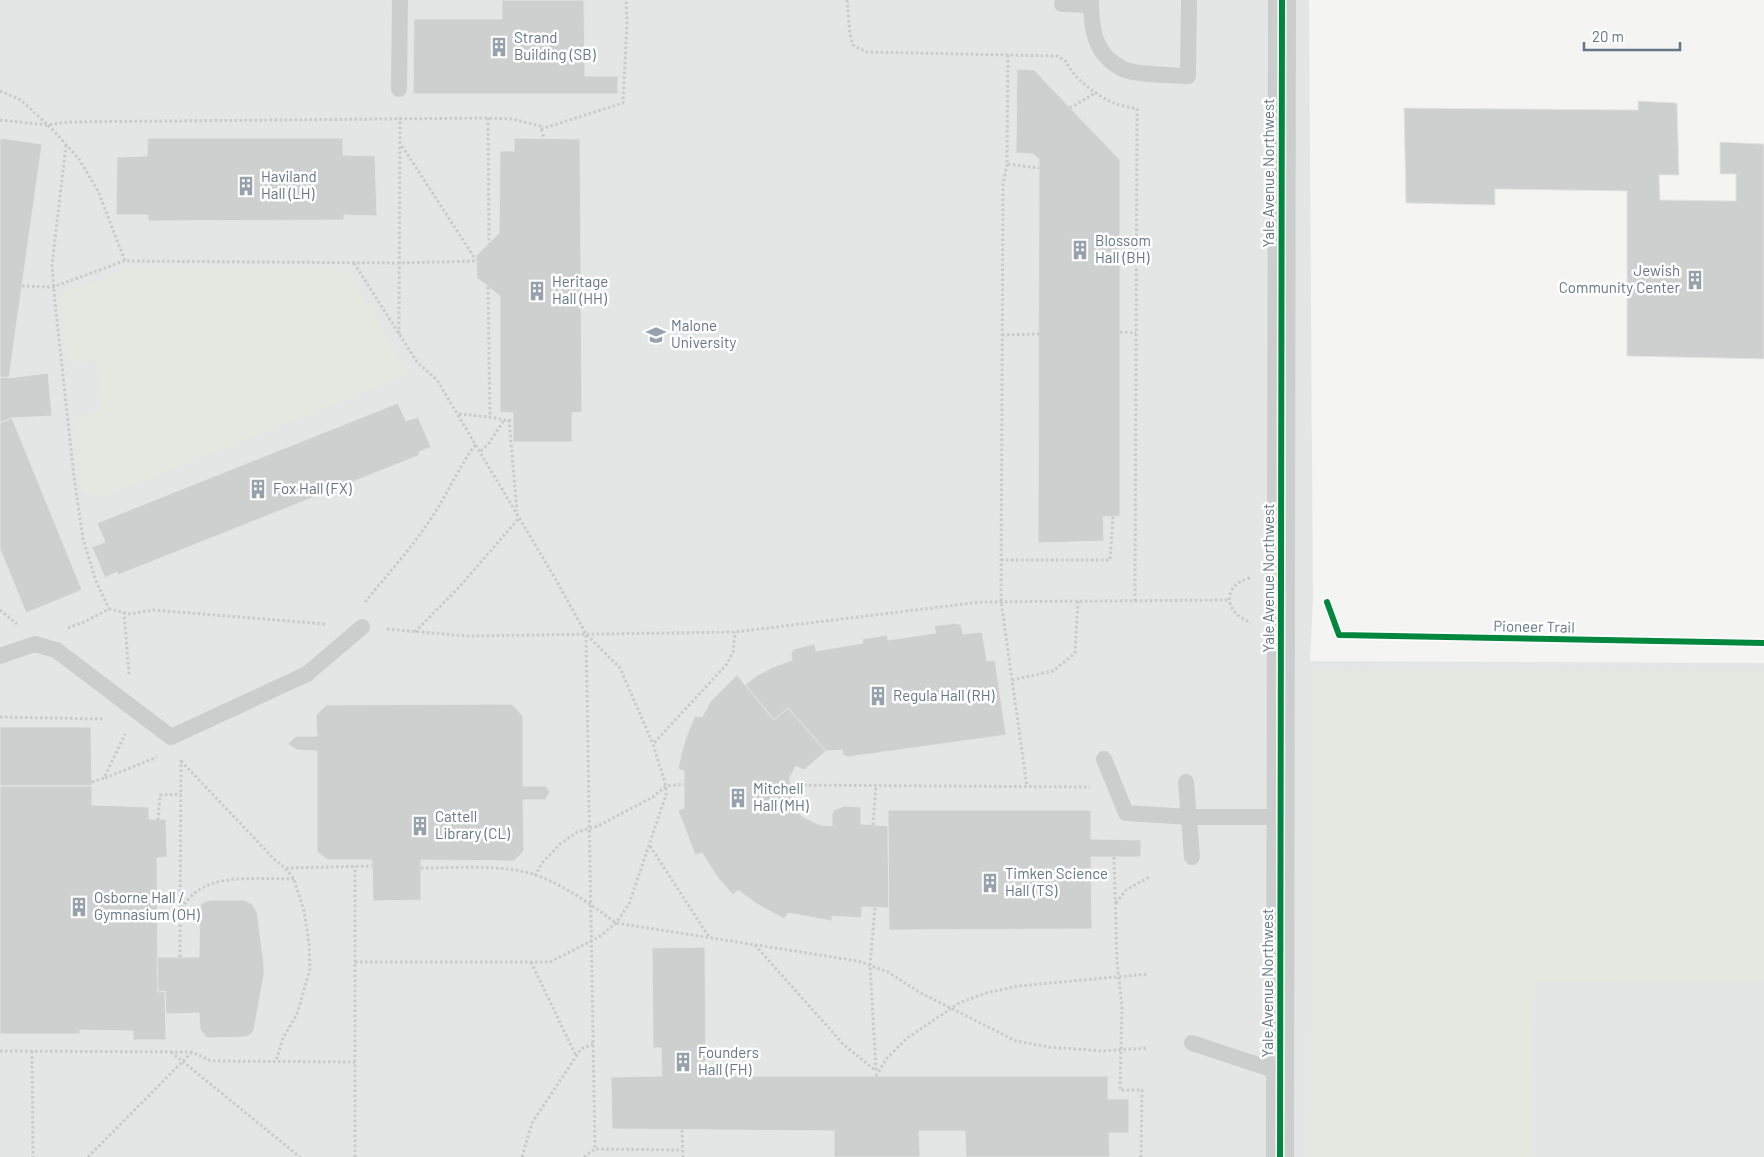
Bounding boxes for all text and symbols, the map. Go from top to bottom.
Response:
scale bar [1584,20,1680,52]
text: 20 m [1592,27,1624,45]
place label: Strand Building (SB) [514,28,596,63]
building icon: Strand Building (SB) [488,36,510,58]
street label: Yale Avenue Northwest [1259,98,1277,248]
place label: Haviland Hall (LH) [261,167,317,202]
building icon: Haviland Hall (LH) [235,175,257,197]
place label: Blossom Hall (BH) [1095,231,1151,266]
building icon: Blossom Hall (BH) [1069,239,1091,261]
place label: Jewish Community Center [1559,261,1681,296]
building icon: Jewish Community Center [1684,269,1706,291]
place label: Heritage Hall (HH) [552,272,608,307]
building icon: Heritage Hall (HH) [526,280,548,302]
place label: Malone University [671,316,736,351]
school or university icon: Malone University [645,324,667,346]
building icon: Fox Hall (FX) [247,478,269,500]
place label: Fox Hall (FX) [273,479,352,497]
street label: Yale Avenue Northwest [1259,503,1277,653]
street label: Pioneer Trail [1493,616,1575,636]
building icon: Regula Hall (RH) [867,685,889,707]
place label: Regula Hall (RH) [893,686,995,704]
place label: Mitchell Hall (MH) [753,779,809,814]
building icon: Mitchell Hall (MH) [727,787,749,809]
place label: Cattell Library (CL) [435,807,510,842]
building icon: Cattell Library (CL) [409,815,431,837]
place label: Timken Science Hall (TS) [1005,864,1108,899]
building icon: Timken Science Hall (TS) [979,872,1001,894]
place label: Osborne Hall / Gymnasium (OH) [94,888,200,923]
building icon: Osborne Hall / Gymnasium (OH) [68,896,90,918]
street label: Yale Avenue Northwest [1258,908,1276,1058]
place label: Founders Hall (FH) [698,1043,759,1078]
building icon: Founders Hall (FH) [672,1051,694,1073]

